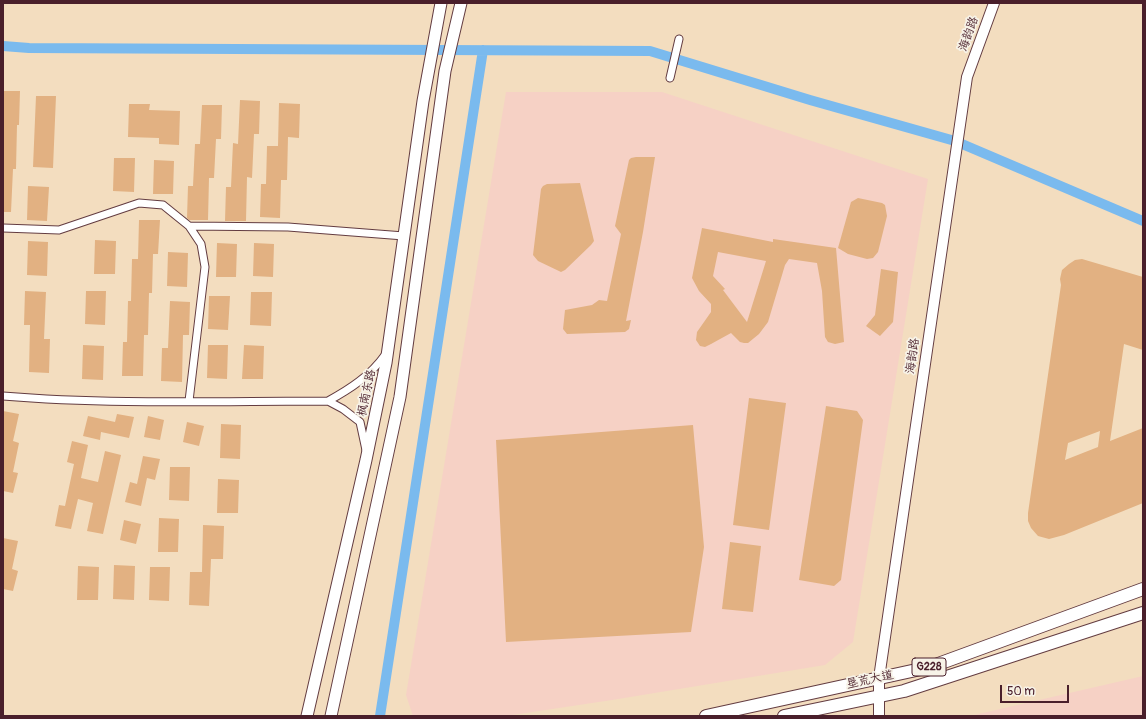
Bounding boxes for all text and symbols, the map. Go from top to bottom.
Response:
street label: 海韵路 [956,15,982,53]
street label: 海韵路 [903,337,923,375]
street label: 枫南东路 [355,368,379,418]
road number: G228 [912,658,946,676]
street label: 垦荒大道 [845,668,895,692]
scale bar [1002,677,1071,703]
text: 50 m [1007,684,1035,699]

